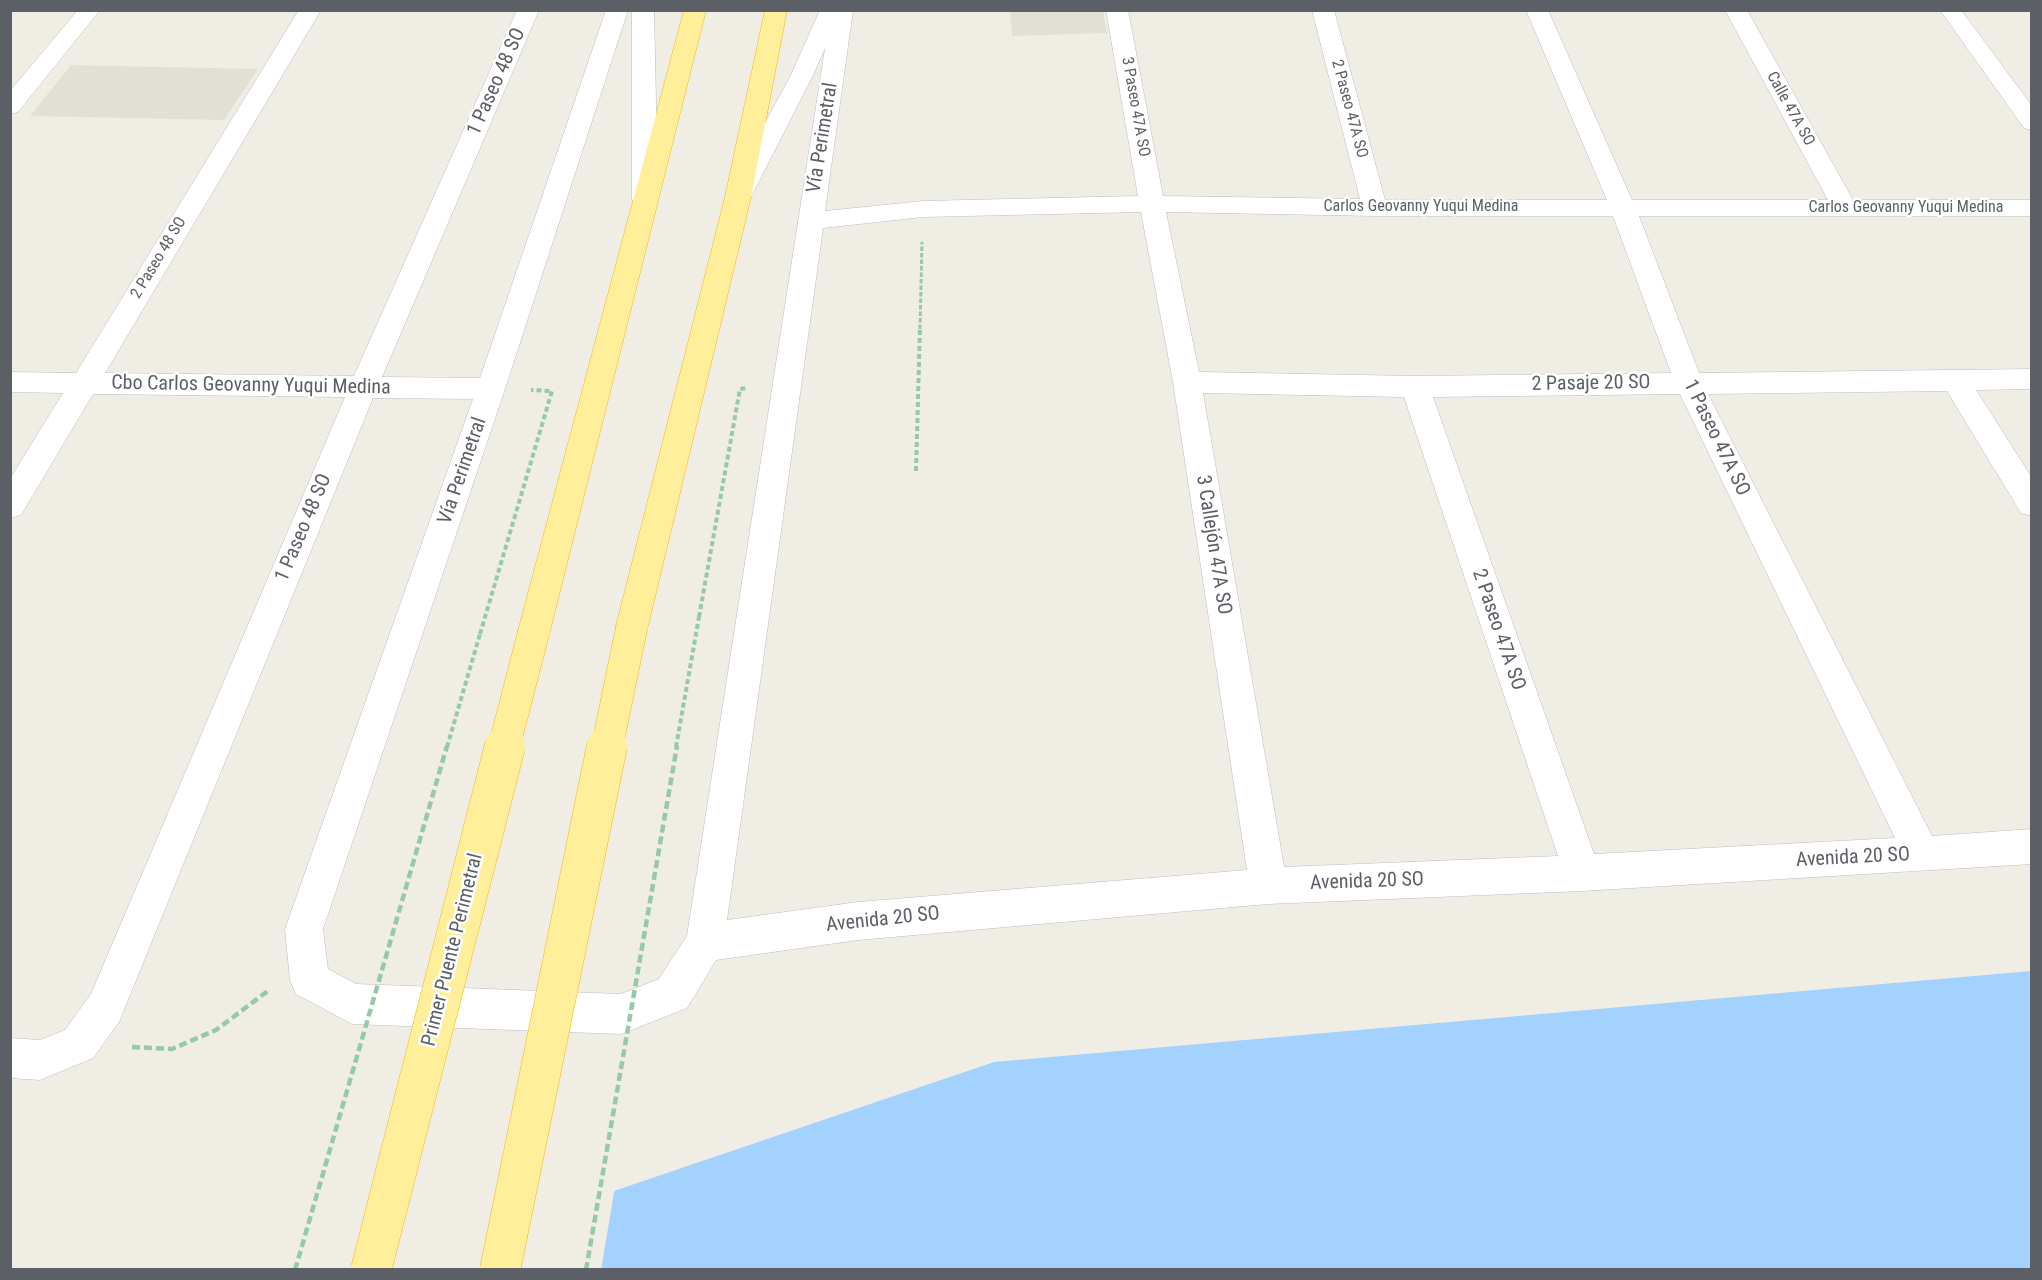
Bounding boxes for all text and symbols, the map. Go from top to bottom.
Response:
street label: 1 Paseo 48 SO [463,25,531,139]
street label: 3 Paseo 47A SO [1117,56,1153,158]
street label: 2 Paseo 47A SO [1327,58,1371,160]
street label: Calle 47A SO [1762,69,1818,149]
street label: Vía Perimetral [802,81,844,195]
street label: Carlos Geovanny Yuqui Medina [1324,197,1518,217]
street label: Carlos Geovanny Yuqui Medina [1809,198,2003,218]
street label: 2 Paseo 48 SO [127,214,191,302]
street label: 2 Pasaje 20 SO [1531,371,1651,397]
street label: Cbo Carlos Geovanny Yuqui Medina [111,372,391,400]
street label: 1 Paseo 47A SO [1678,376,1754,500]
street label: Vía Perimetral [434,414,492,528]
street label: 1 Paseo 48 SO [271,470,337,586]
street label: 3 Callejón 47A SO [1190,473,1236,617]
street label: 2 Paseo 47A SO [1466,566,1530,694]
street label: Avenida 20 SO [1795,843,1911,873]
street label: Primer Puente Perimetral [417,851,489,1049]
street label: Avenida 20 SO [1310,868,1424,896]
street label: Avenida 20 SO [825,902,941,938]

